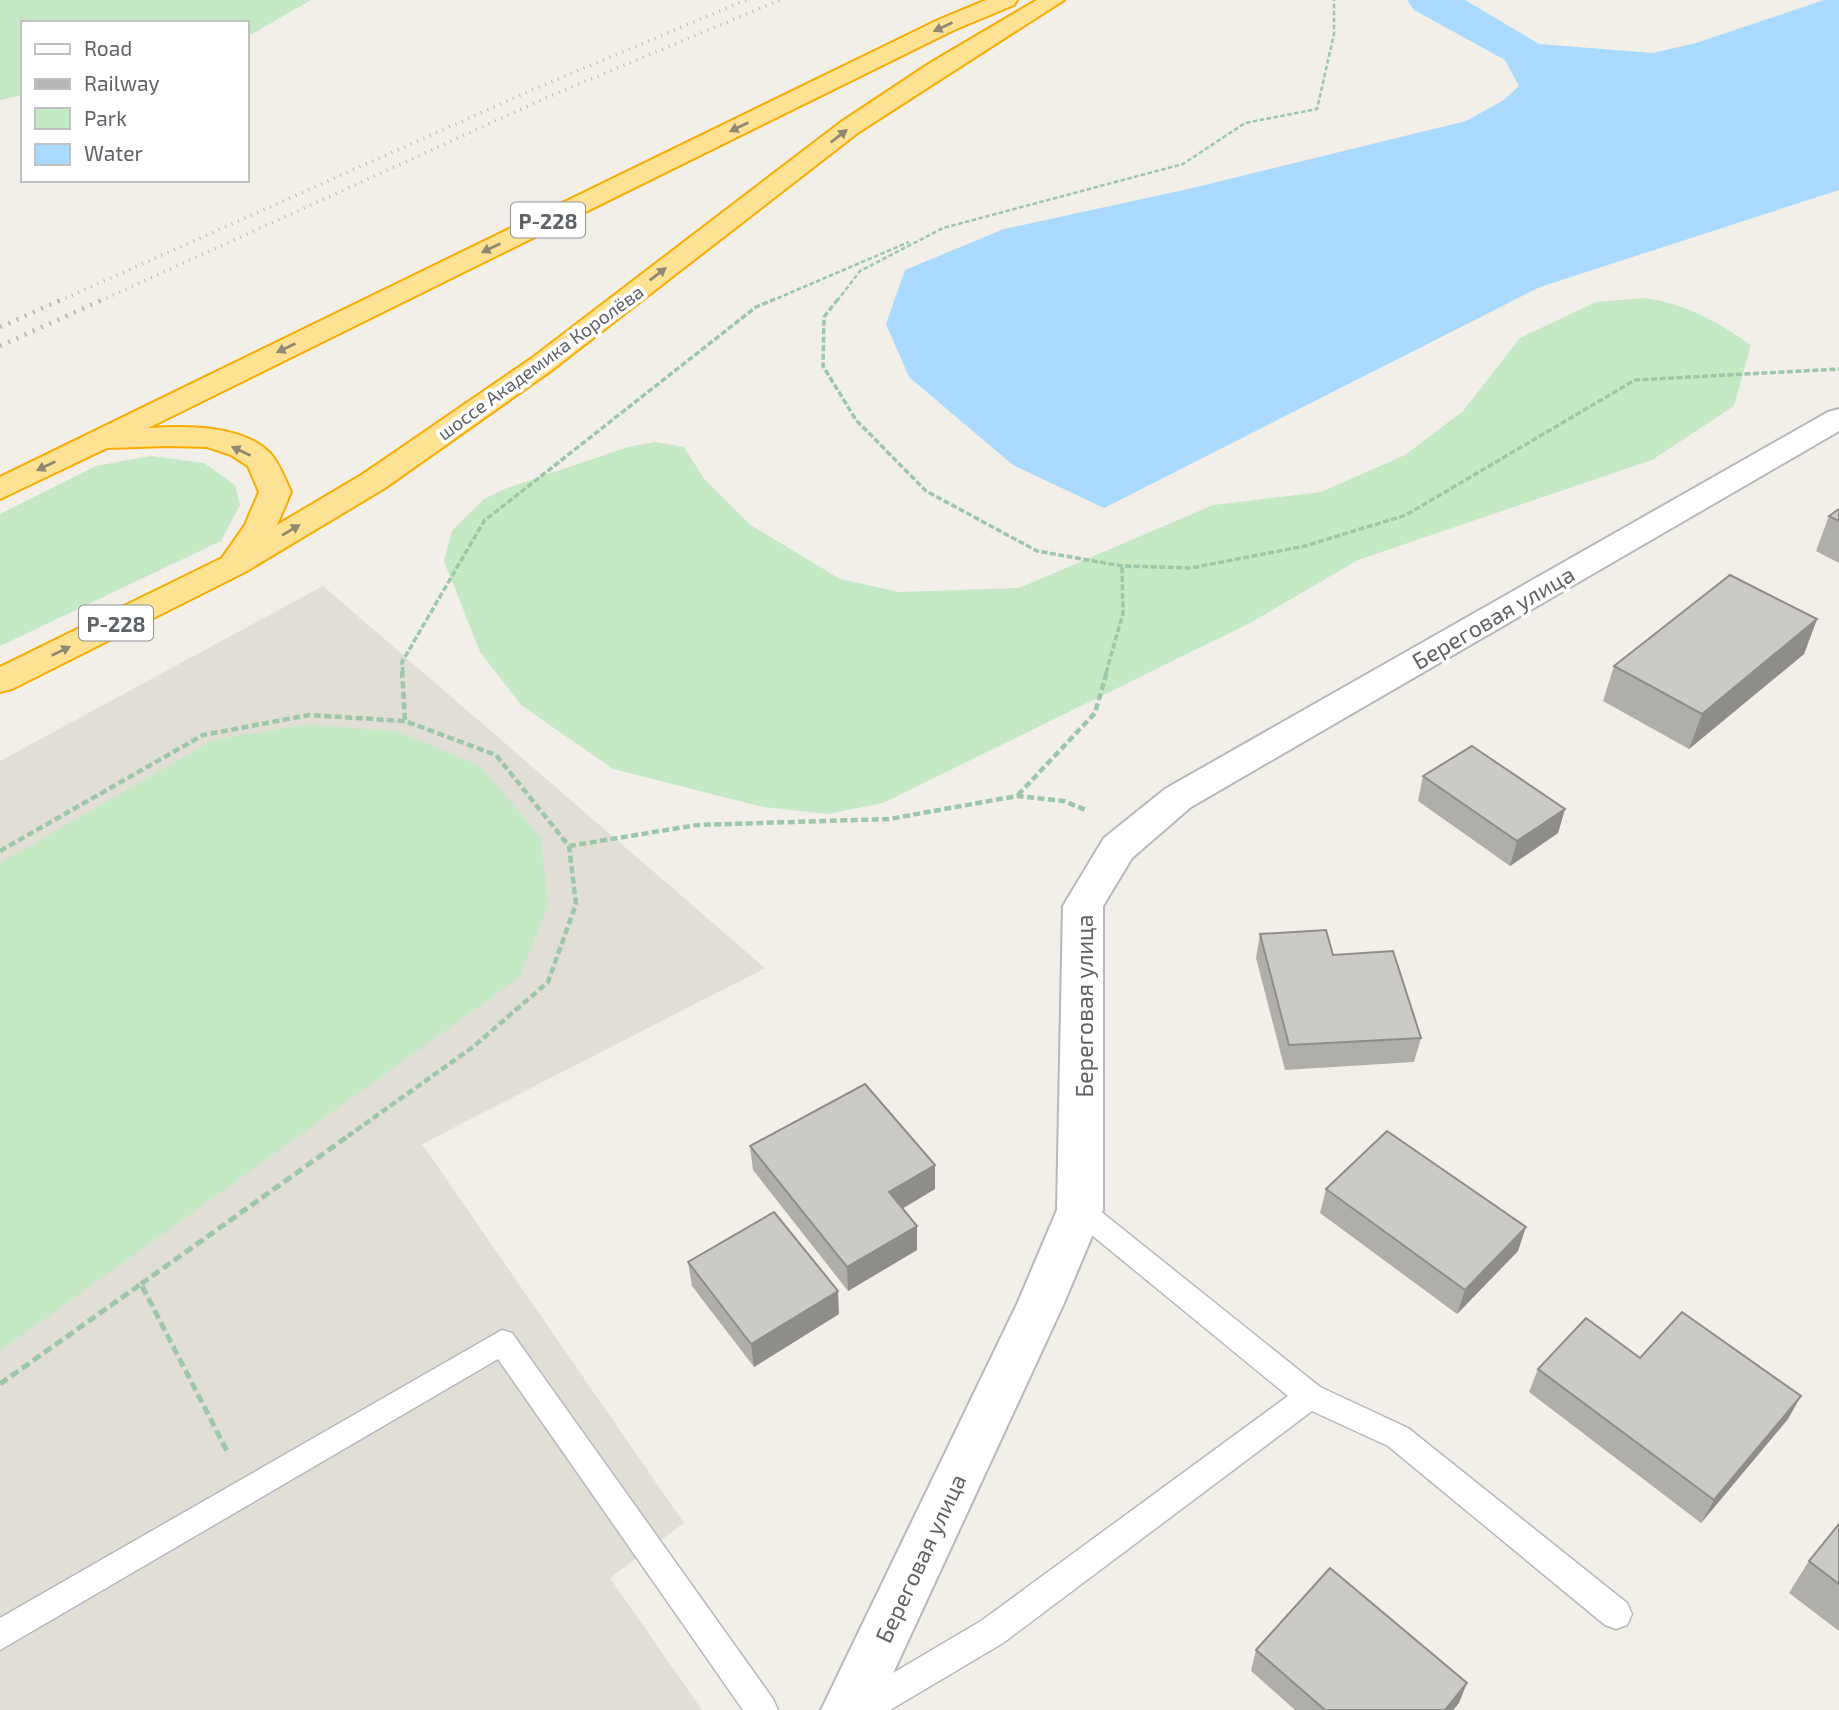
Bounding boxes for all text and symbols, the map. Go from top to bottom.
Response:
legend [21,21,248,182]
one-way arrow [933,21,953,33]
text: Road [84,35,132,60]
text: Railway [84,70,160,95]
text: Park [84,105,127,130]
one-way arrow [729,121,749,132]
one-way arrow [830,129,848,143]
text: Water [84,140,143,165]
road number: Р-228 [511,202,585,238]
one-way arrow [481,243,501,254]
one-way arrow [649,267,667,282]
street label: шоссе Академика Королёва [433,280,647,444]
one-way arrow [276,343,296,354]
one-way arrow [231,445,251,456]
one-way arrow [36,461,56,472]
one-way arrow [282,524,301,537]
street label: Береговая улица [1407,559,1580,676]
road number: Р-228 [79,606,153,640]
one-way arrow [51,645,71,656]
street label: Береговая улица [1070,915,1099,1097]
street label: Береговая улица [869,1469,972,1647]

